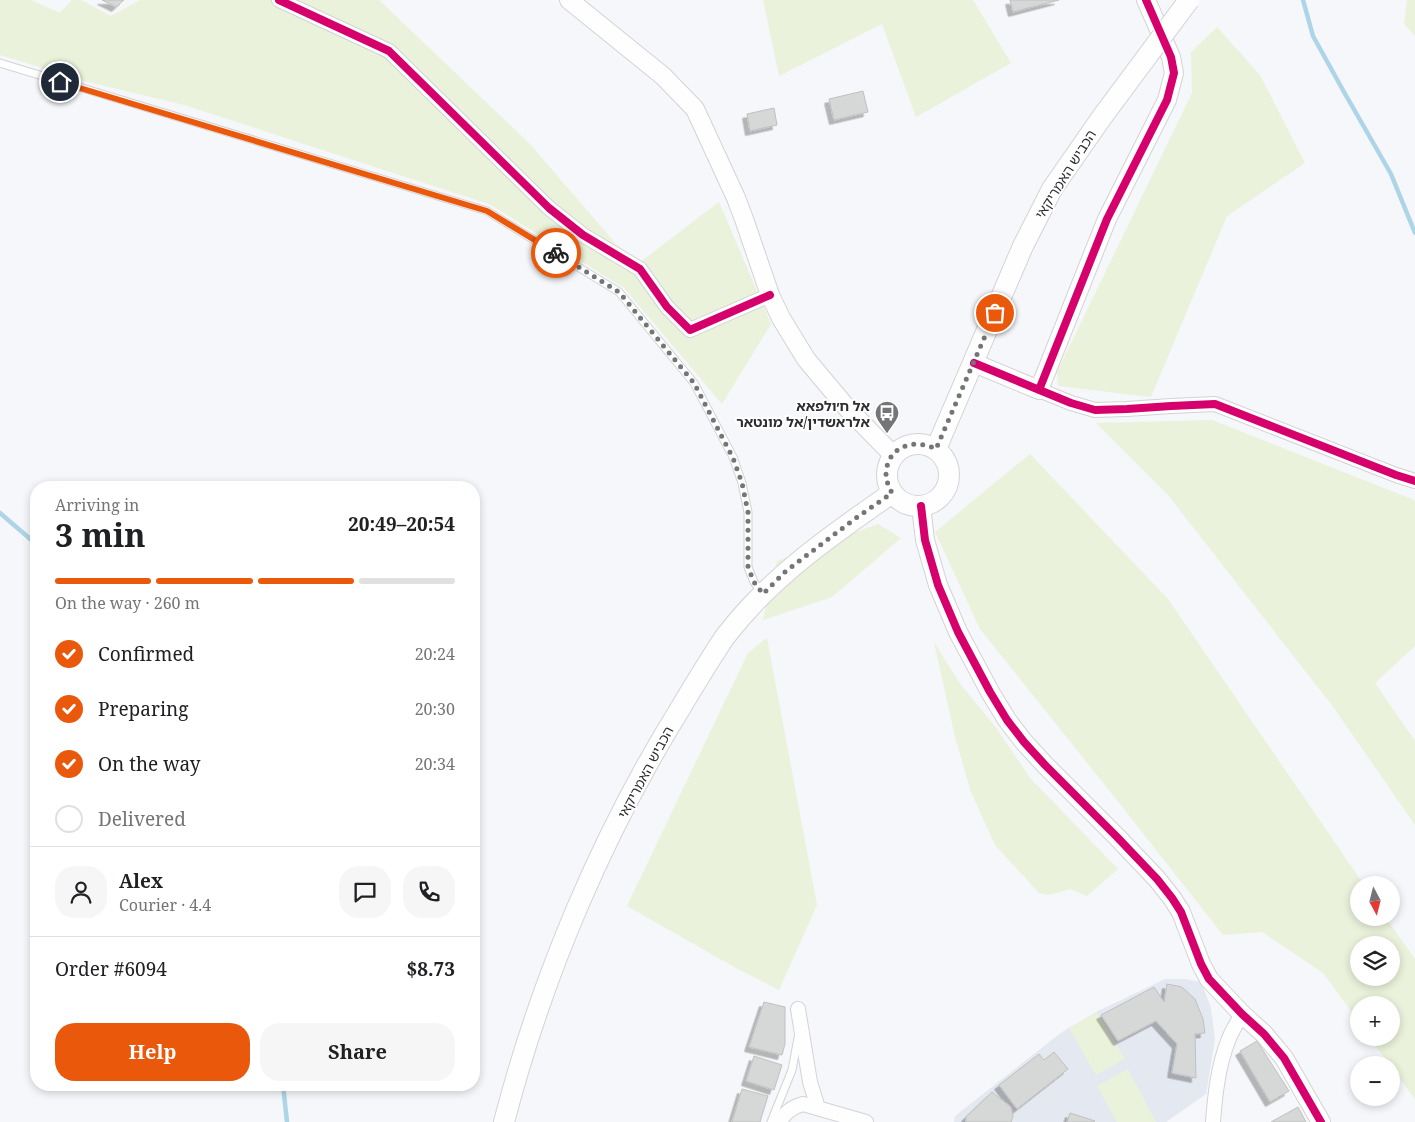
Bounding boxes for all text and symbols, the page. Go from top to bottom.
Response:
pin [39,61,81,103]
icon: home [46,68,74,96]
street label: הכביש האמריקאי [1030,126,1100,222]
courier [531,228,581,278]
icon: bike [542,239,570,267]
pin [974,292,1016,334]
icon: bag [981,299,1009,327]
place label: אל ח׳ולפאא אלראשדין/אל מונטאר [736,396,871,431]
bus stop icon: אל ח׳ולפאא אלראשדין/אל מונטאר [874,400,900,434]
text: Arriving in [55,494,139,516]
text: 20:49–20:54 [348,511,455,537]
text: 3 min [55,513,146,556]
text: On the way · 260 m [55,592,200,614]
icon: check [55,640,83,668]
text: Confirmed [98,641,194,667]
text: 20:24 [415,643,455,665]
icon: check [55,695,83,723]
text: Preparing [98,696,188,722]
text: 20:30 [415,698,455,720]
street label: הכביש האמריקאי [613,723,677,821]
icon: check [55,750,83,778]
text: On the way [98,751,201,777]
text: 20:34 [415,753,455,775]
text: Delivered [98,806,186,832]
button: person [55,866,107,918]
button: chat [339,866,391,918]
button: phone [403,866,455,918]
text: Alex [119,868,163,894]
north arrow [1350,876,1400,926]
map controls [1350,876,1400,1106]
text: Courier · 4.4 [119,894,211,916]
button: layers [1350,936,1400,986]
text: Order #6094 [55,956,167,982]
text: $8.73 [406,956,455,982]
button: + [1350,996,1400,1046]
button: Help [55,1023,250,1081]
button: Share [260,1023,455,1081]
button: − [1350,1056,1400,1106]

